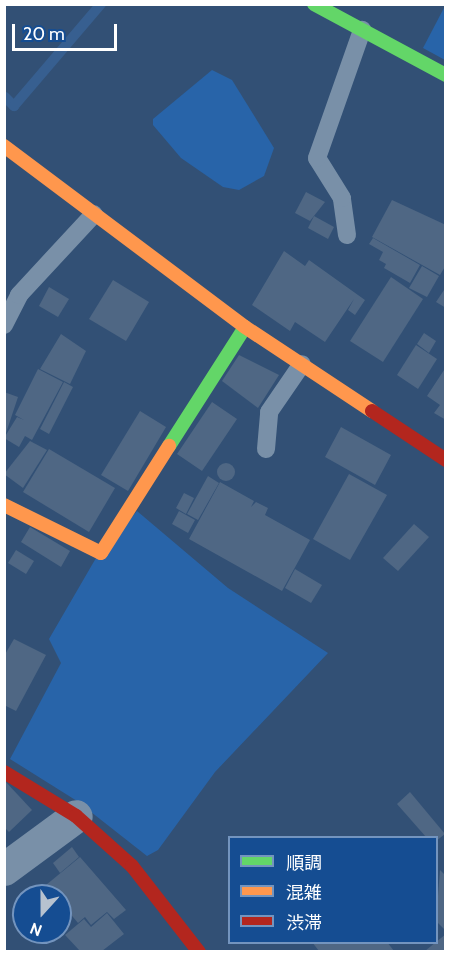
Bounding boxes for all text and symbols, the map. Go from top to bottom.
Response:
scale bar [15,12,120,50]
text: 20 m [23,23,65,45]
legend [228,836,438,944]
text: 順調 [286,852,322,874]
text: 混雑 [286,882,322,904]
north arrow [12,884,72,944]
text: 渋滞 [286,912,322,934]
text: N [27,919,45,940]

